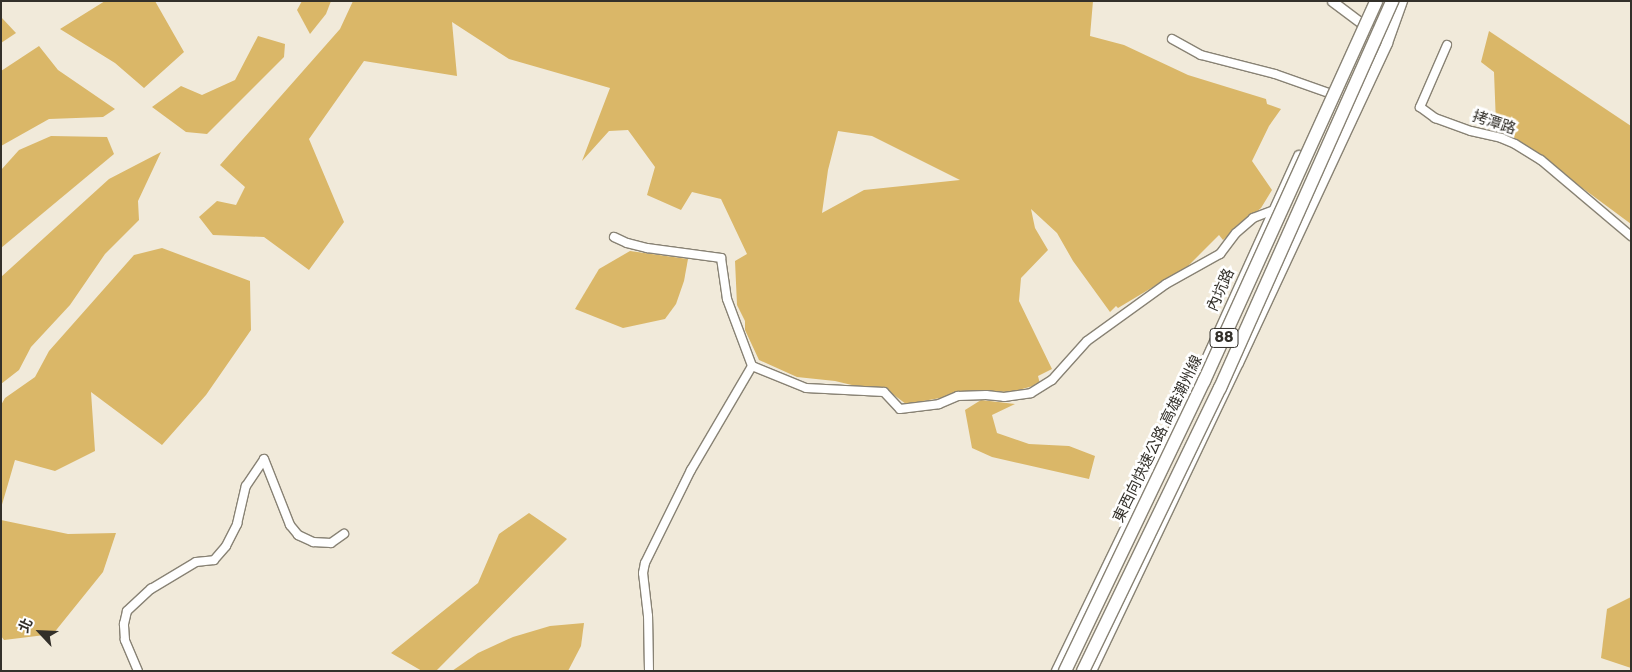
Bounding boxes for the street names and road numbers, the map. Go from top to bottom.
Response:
street label: 拷潭路 [1470,107,1518,139]
street label: 內坑路 [1204,266,1238,314]
road number: 88 [1209,326,1239,349]
street label: 東西向快速公路 高雄潮州線 [1110,353,1206,525]

